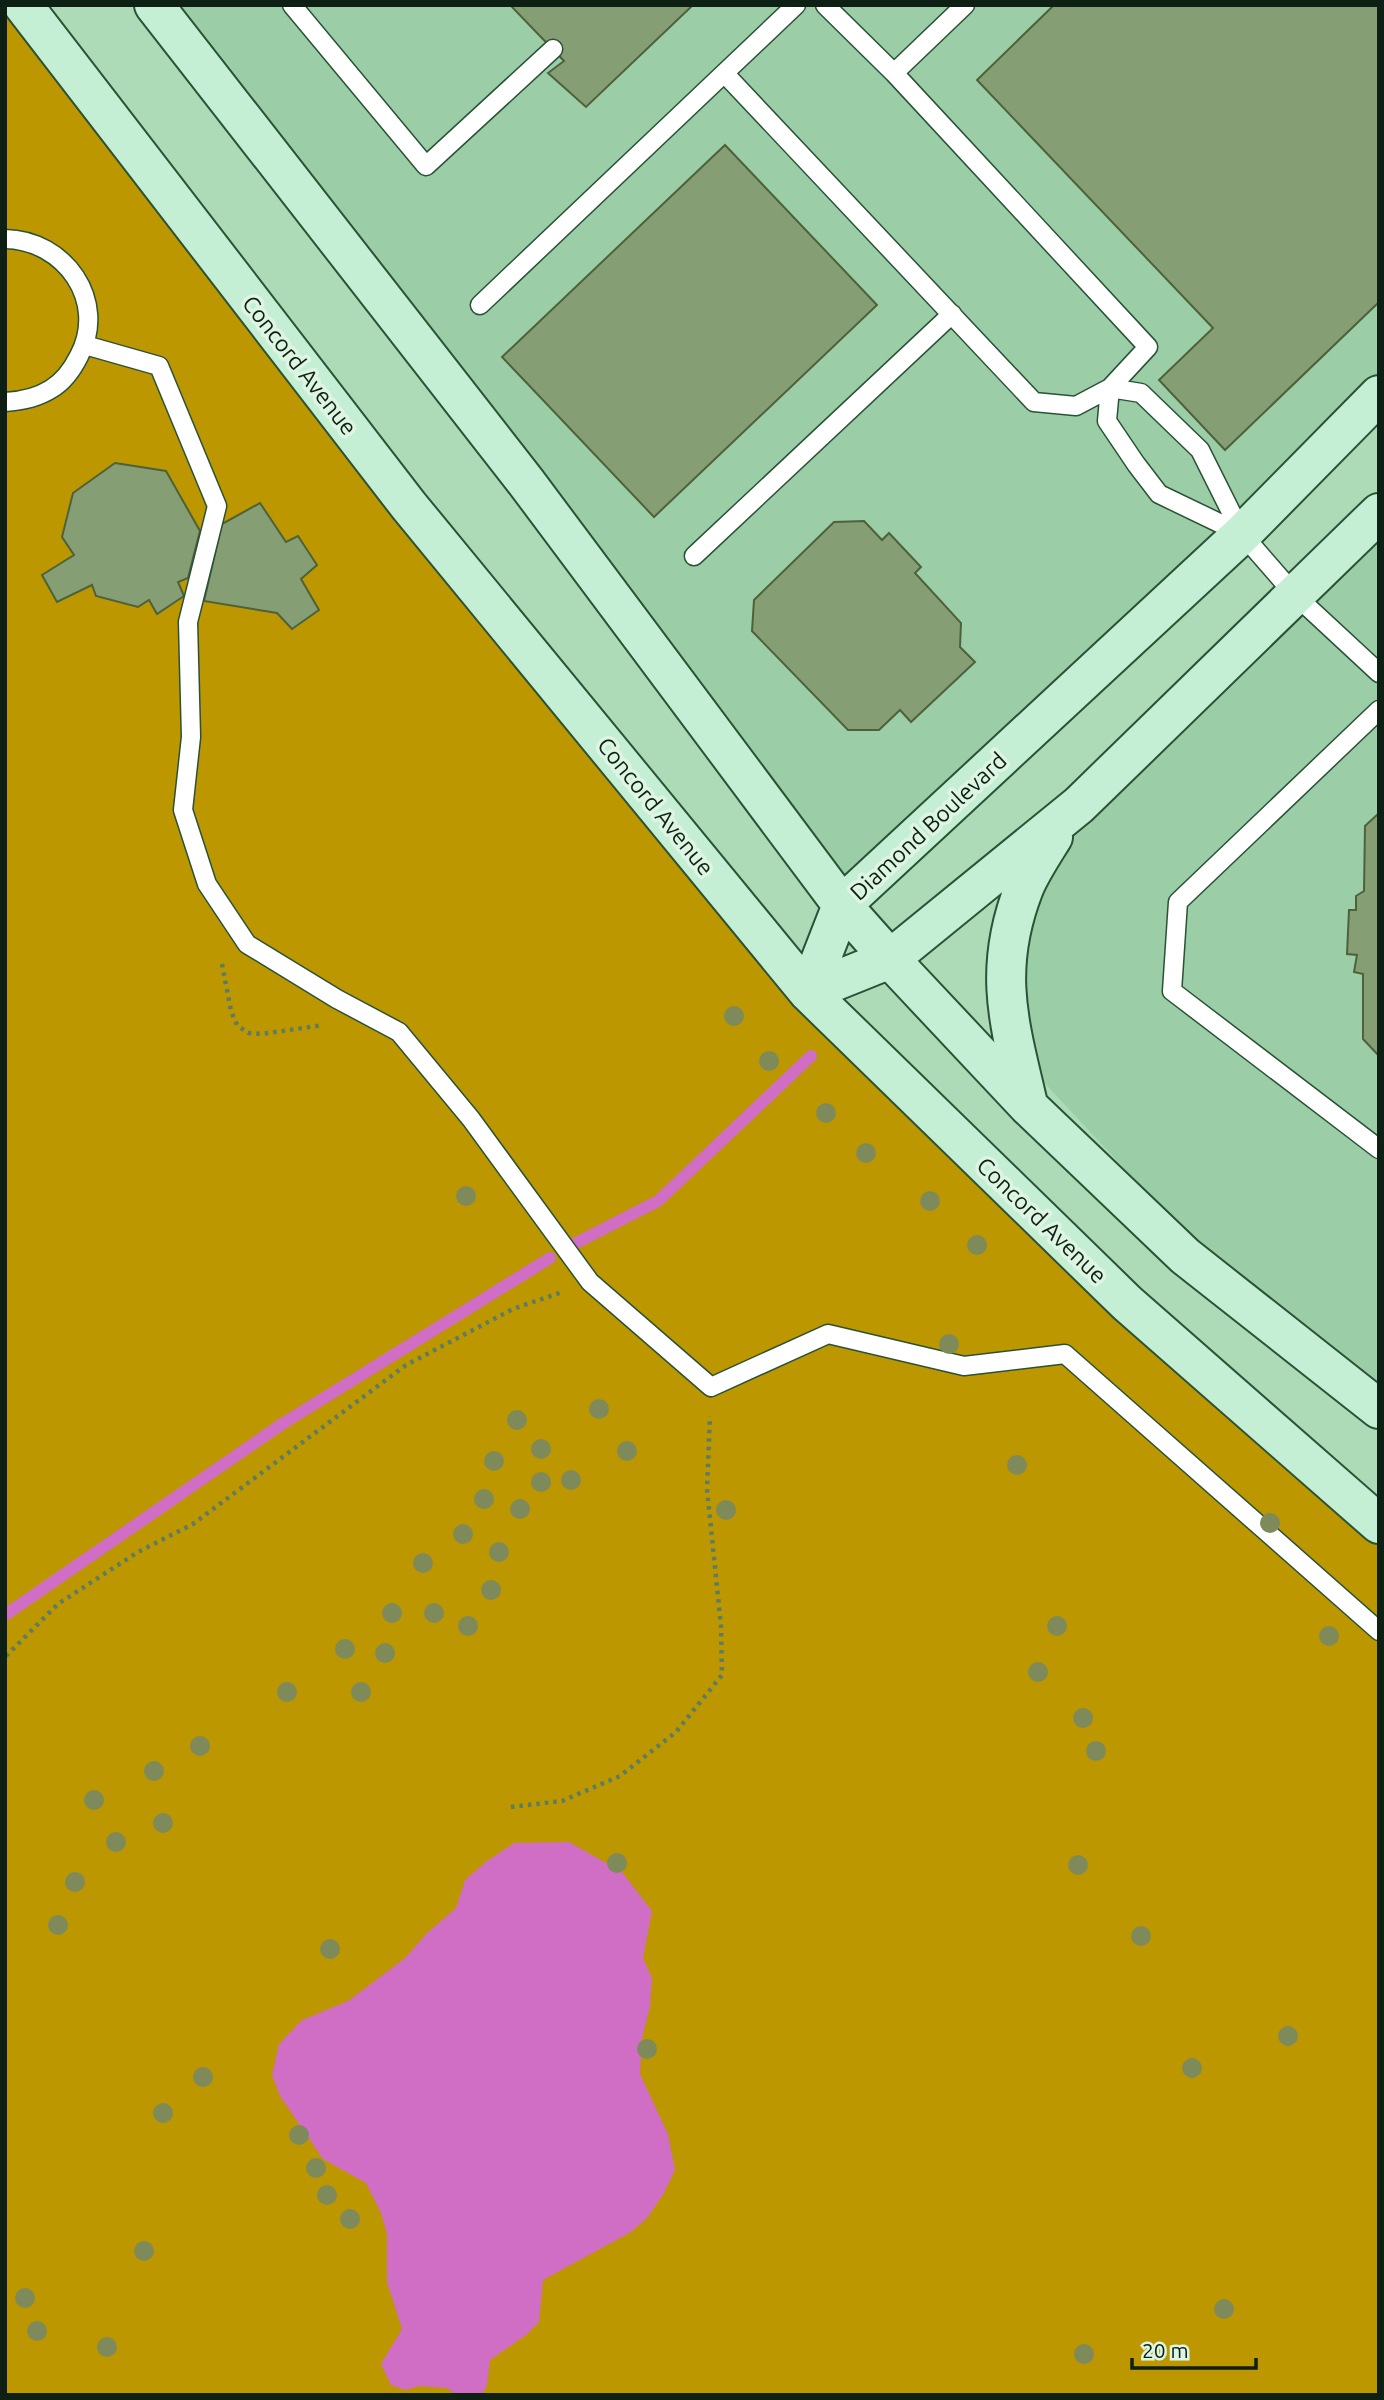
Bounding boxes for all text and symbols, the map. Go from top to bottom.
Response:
street label: Concord Avenue [238,290,362,440]
street label: Concord Avenue [593,732,719,880]
street label: Diamond Boulevard [845,747,1011,905]
street label: Concord Avenue [972,1152,1112,1288]
scale bar [1132,2326,1256,2370]
text: 20 m [1142,2338,1189,2362]

